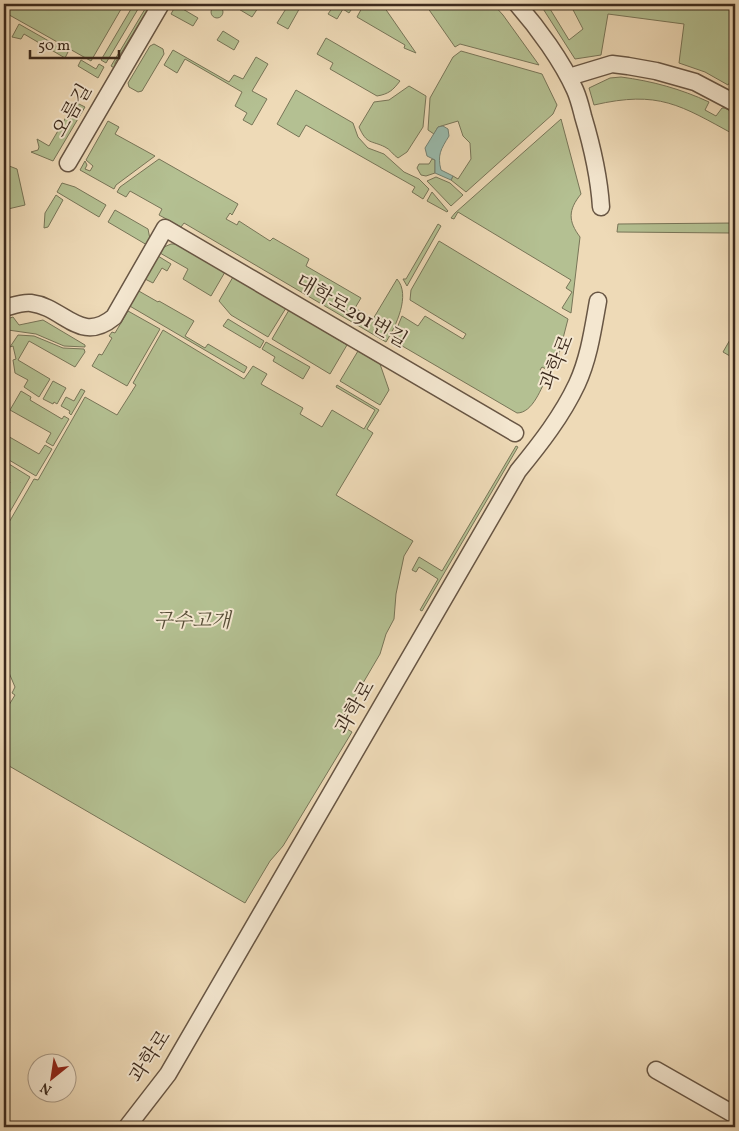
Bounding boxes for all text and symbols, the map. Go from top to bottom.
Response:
scale bar [30,28,119,60]
text: 50 m [38,36,70,57]
street label: 오름길 [46,79,100,143]
street label: 대학로291번길 [290,269,412,355]
street label: 과학로 [534,331,582,395]
park label: 구수고개 [153,608,233,636]
street label: 과학로 [329,676,383,740]
street label: 과학로 [123,1025,179,1089]
north arrow [28,1054,78,1104]
text: N [37,1077,55,1099]

